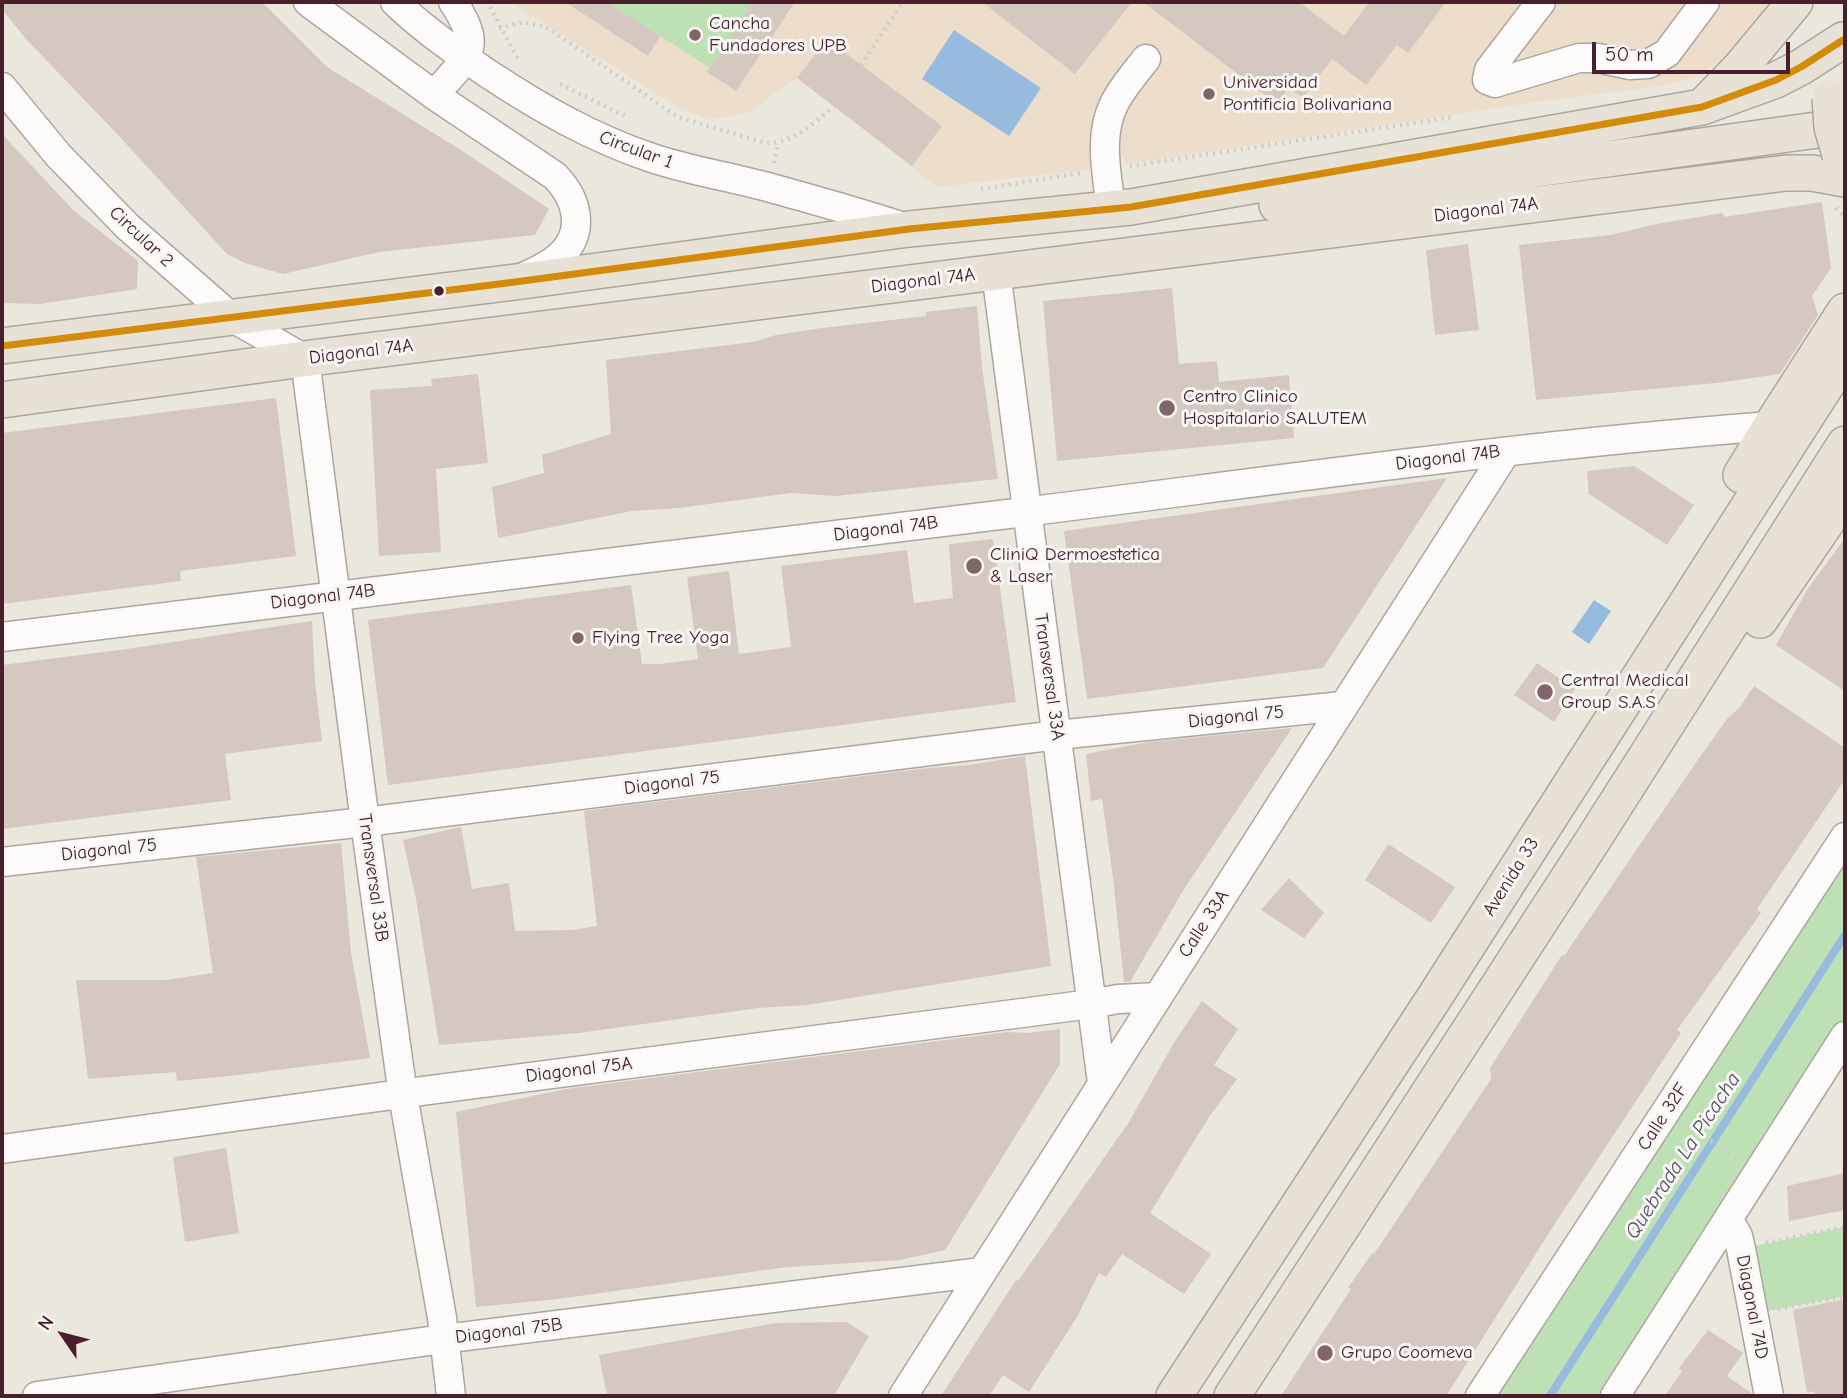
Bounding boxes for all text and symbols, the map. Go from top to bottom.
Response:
place label: Cancha Fundadores UPB [709,13,847,57]
marker: Cancha Fundadores UPB [687,27,703,43]
scale bar [1595,28,1793,72]
text: 50 m [1605,42,1654,66]
place label: Universidad Pontificia Bolivariana [1223,72,1392,116]
marker: Universidad Pontificia Bolivariana [1201,86,1217,102]
street label: Circular 1 [596,126,676,174]
street label: Diagonal 74A [1433,192,1539,228]
street label: Circular 2 [104,202,178,272]
street label: Diagonal 74A [870,263,976,299]
unlabelled marker [432,284,446,298]
street label: Diagonal 74A [308,334,414,370]
place label: Centro Clinico Hospitalario SALUTEM [1183,386,1367,430]
marker: Centro Clinico Hospitalario SALUTEM [1157,398,1177,418]
street label: Diagonal 74B [1394,440,1502,476]
street label: Diagonal 74B [832,511,940,547]
place label: CliniQ Dermoestetica & Laser [990,544,1160,588]
marker: CliniQ Dermoestetica & Laser [964,556,984,576]
street label: Diagonal 74B [269,579,377,615]
street label: Transversal 33A [1029,612,1069,742]
place label: Flying Tree Yoga [592,627,729,649]
marker: Flying Tree Yoga [570,630,586,646]
place label: Central Medical Group S.A.S [1561,670,1689,714]
marker: Central Medical Group S.A.S [1535,682,1555,702]
street label: Diagonal 75 [1187,701,1285,733]
street label: Diagonal 75 [623,766,721,800]
street label: Transversal 33B [353,812,393,944]
street label: Avenida 33 [1478,833,1544,921]
street label: Diagonal 75 [60,834,158,866]
street label: Calle 33A [1174,886,1234,962]
street label: Diagonal 75A [524,1052,634,1088]
water label: Quebrada La Picacha [1620,1068,1746,1244]
street label: Calle 32F [1633,1079,1693,1155]
street label: Diagonal 74D [1731,1253,1773,1361]
north arrow [28,1300,98,1370]
text: N [33,1312,58,1334]
street label: Diagonal 75B [454,1313,564,1349]
place label: Grupo Coomeva [1341,1342,1473,1364]
marker: Grupo Coomeva [1315,1343,1335,1363]

